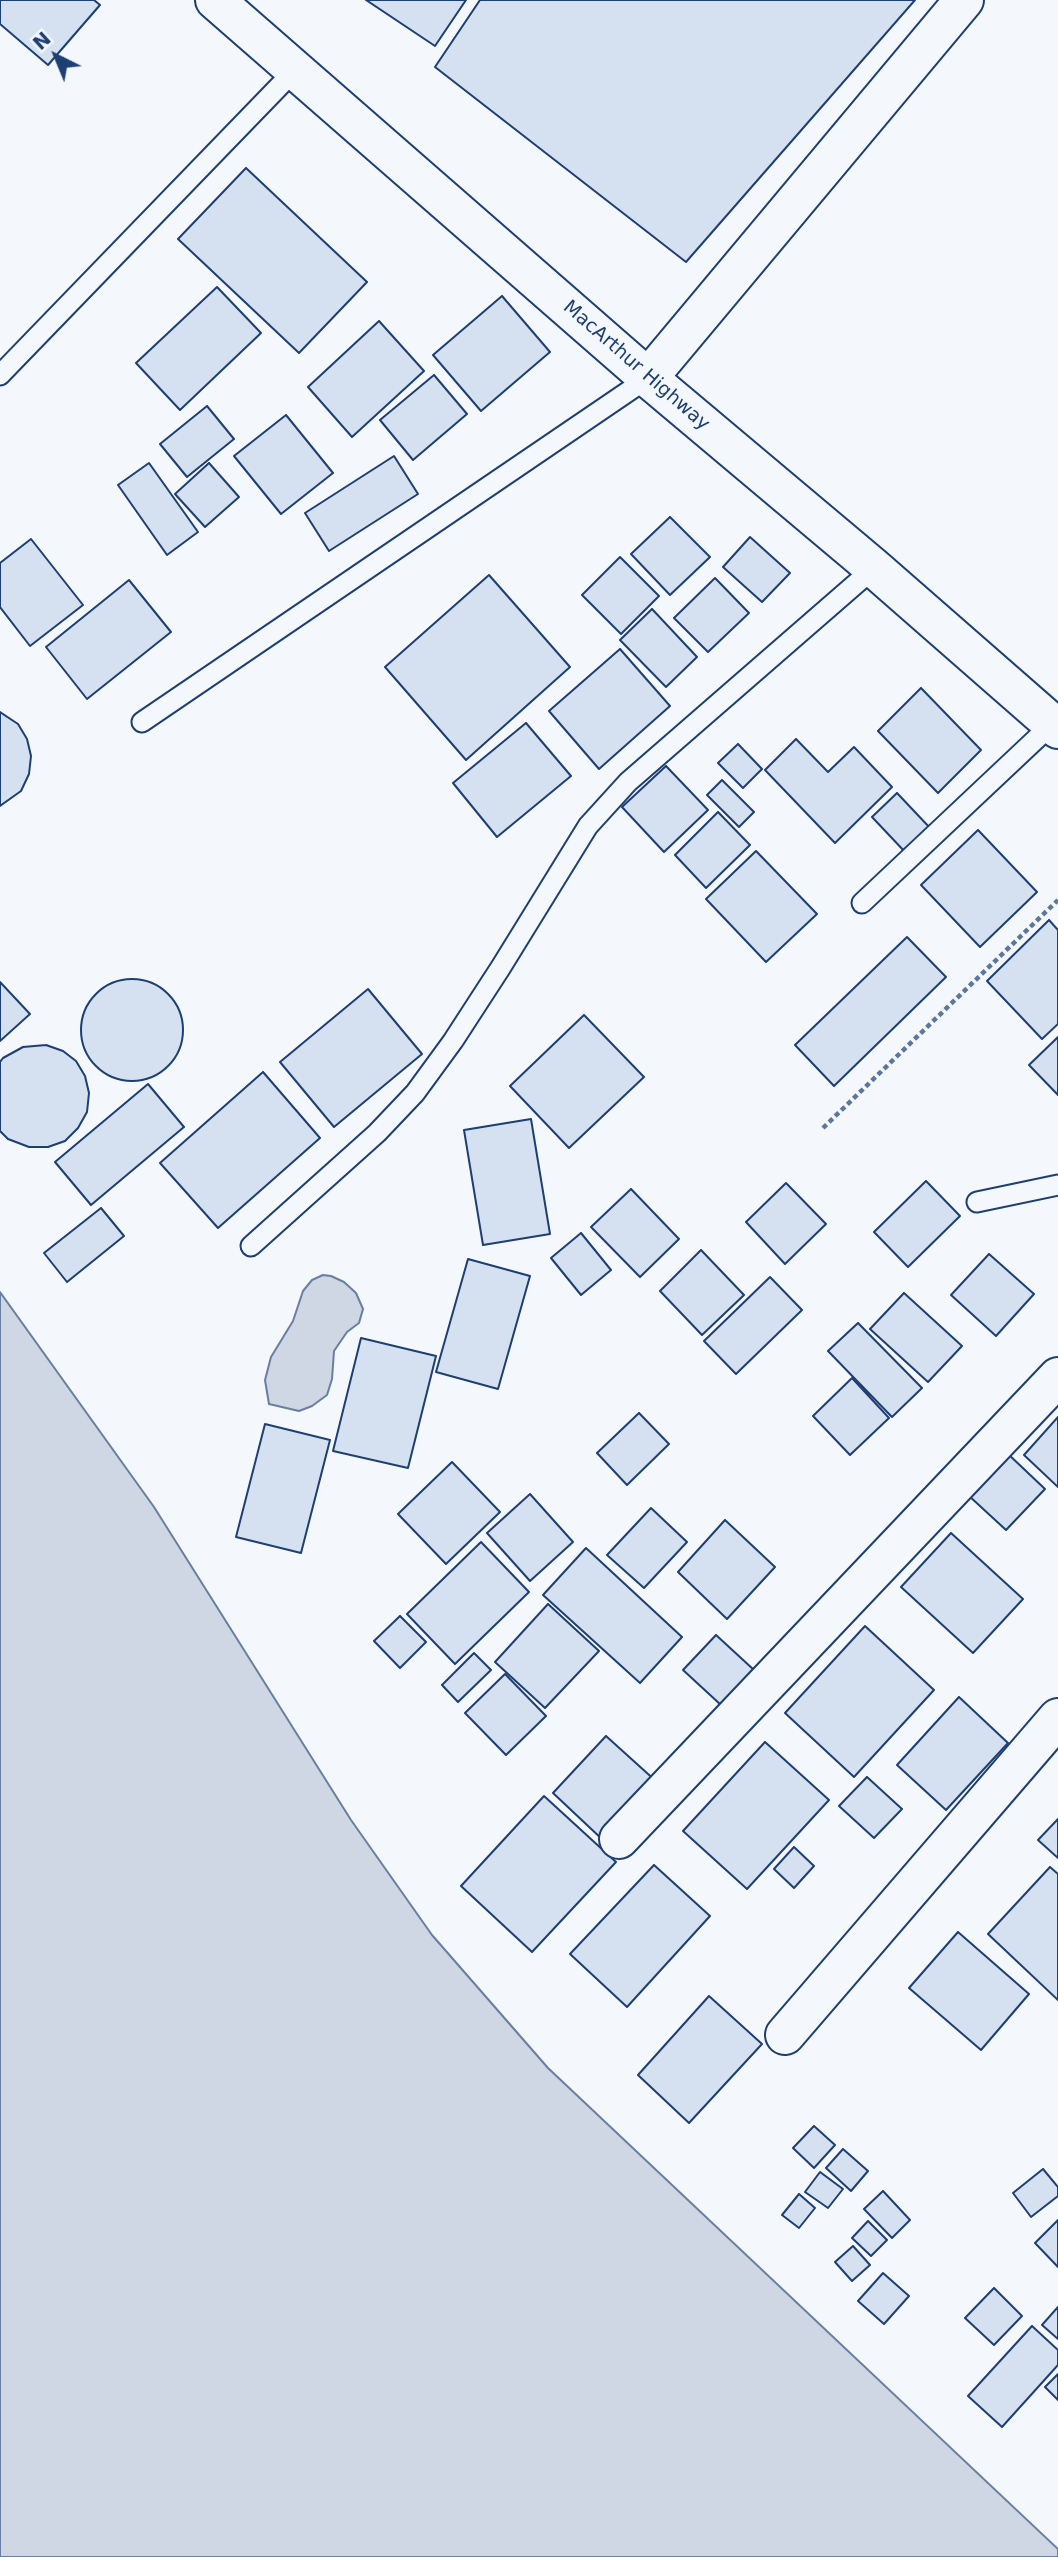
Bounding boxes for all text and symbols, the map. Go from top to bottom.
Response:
north arrow [21,21,91,91]
text: N [28,27,55,54]
street label: MacArthur Highway [558,296,714,436]

